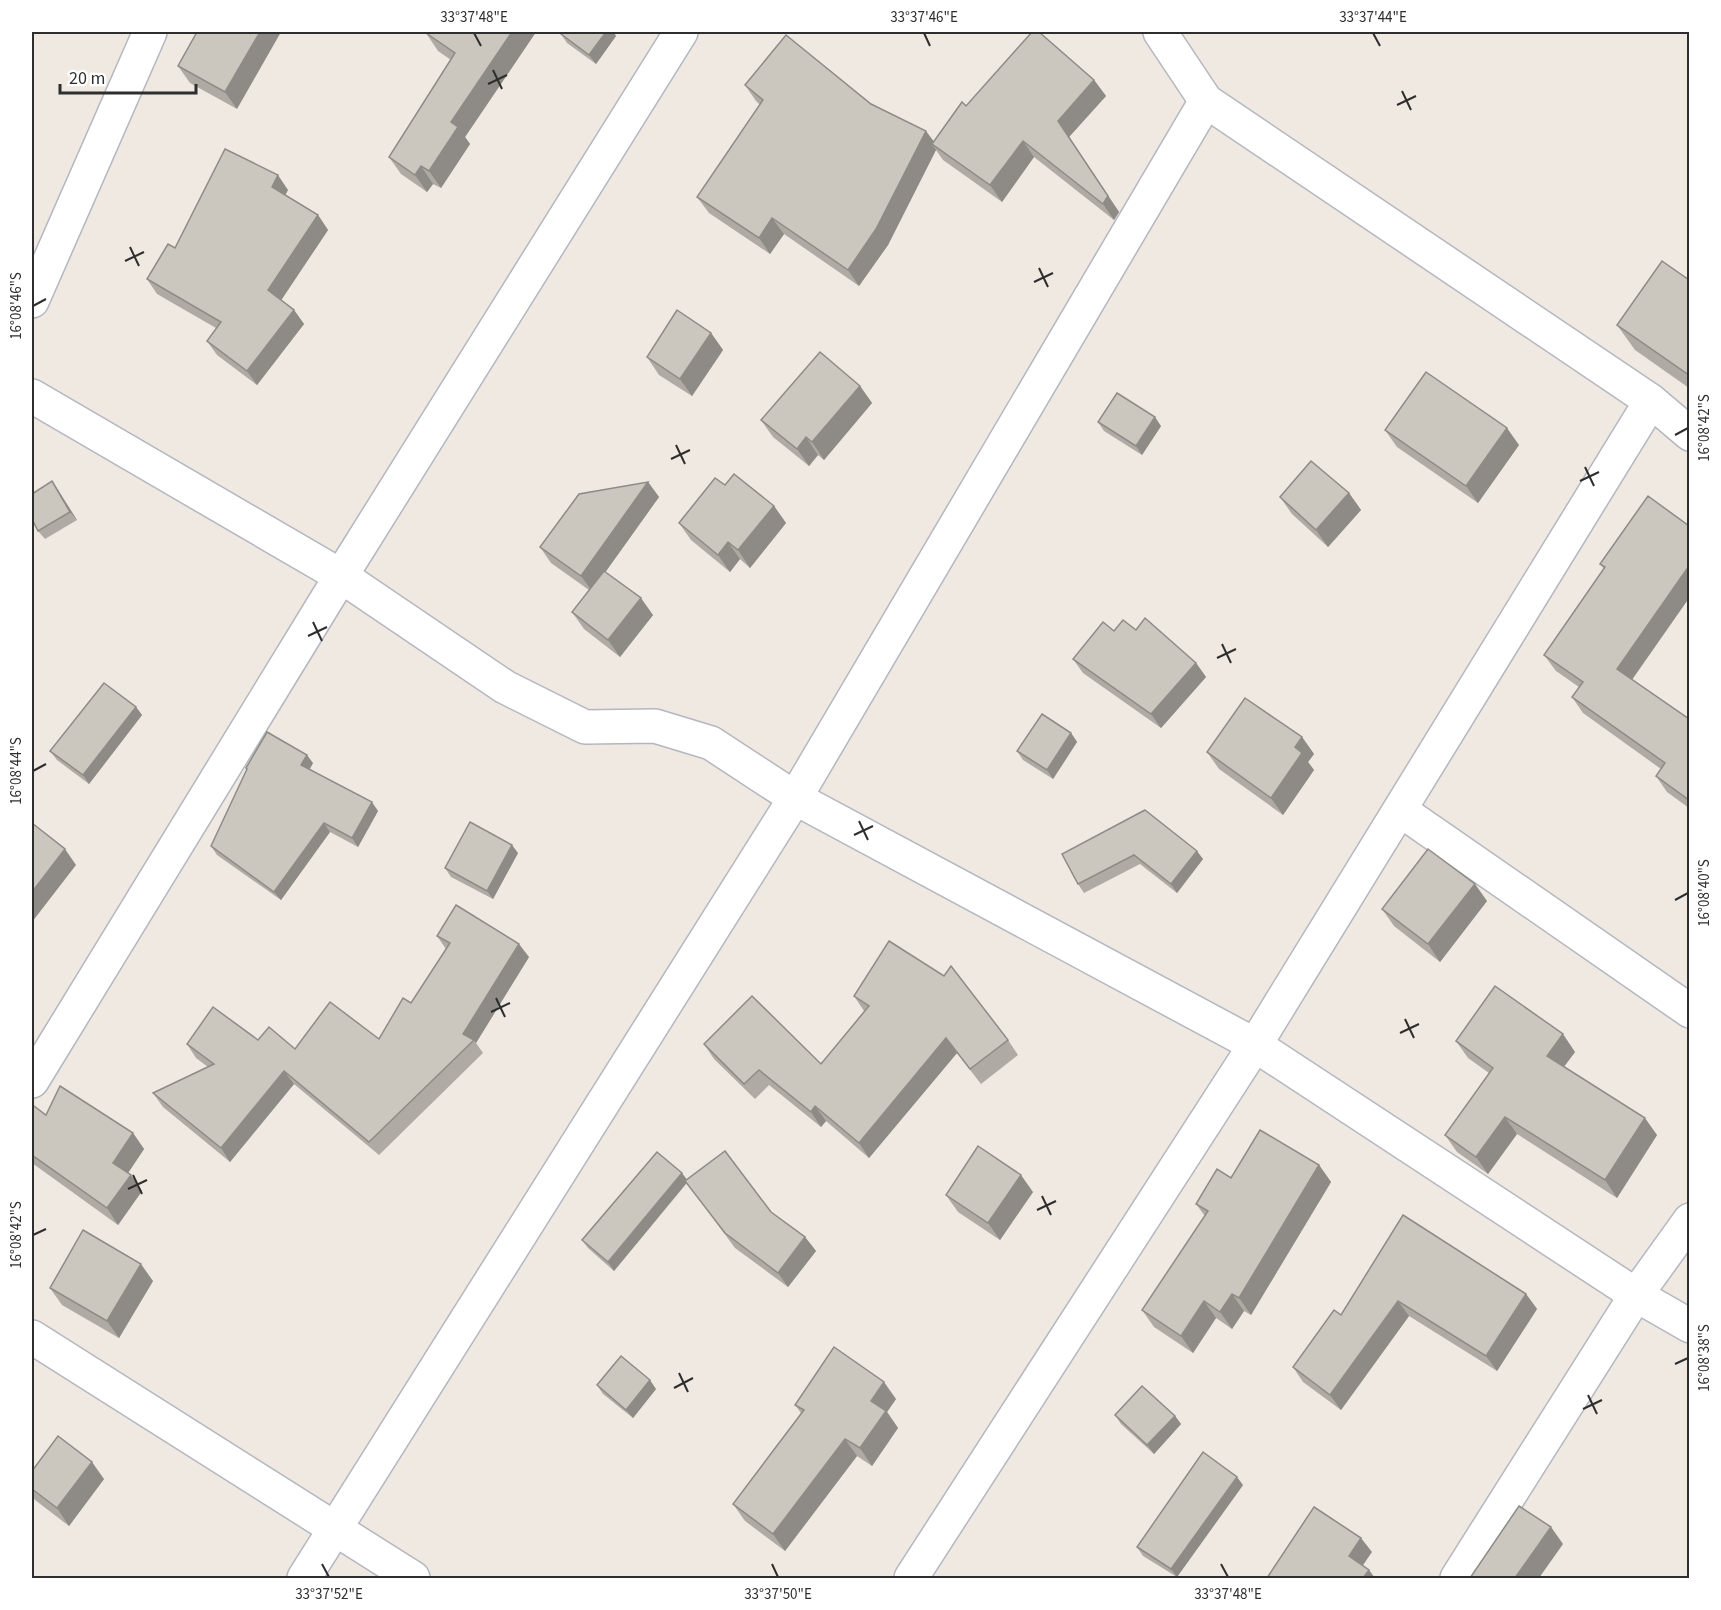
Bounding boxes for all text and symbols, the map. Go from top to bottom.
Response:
text: 33°37'48"E [440,7,508,28]
text: 33°37'46"E [890,7,958,28]
text: 33°37'44"E [1339,7,1407,28]
scale bar [60,57,196,95]
text: 20 m [69,66,105,91]
text: 16°08'46"S [6,272,27,340]
text: 16°08'42"S [1694,394,1715,462]
text: 16°08'44"S [6,737,27,805]
text: 16°08'40"S [1694,859,1715,927]
text: 16°08'42"S [6,1201,27,1269]
text: 16°08'38"S [1694,1324,1715,1392]
text: 33°37'52"E [295,1584,363,1605]
text: 33°37'50"E [744,1584,812,1605]
text: 33°37'48"E [1194,1584,1262,1605]

